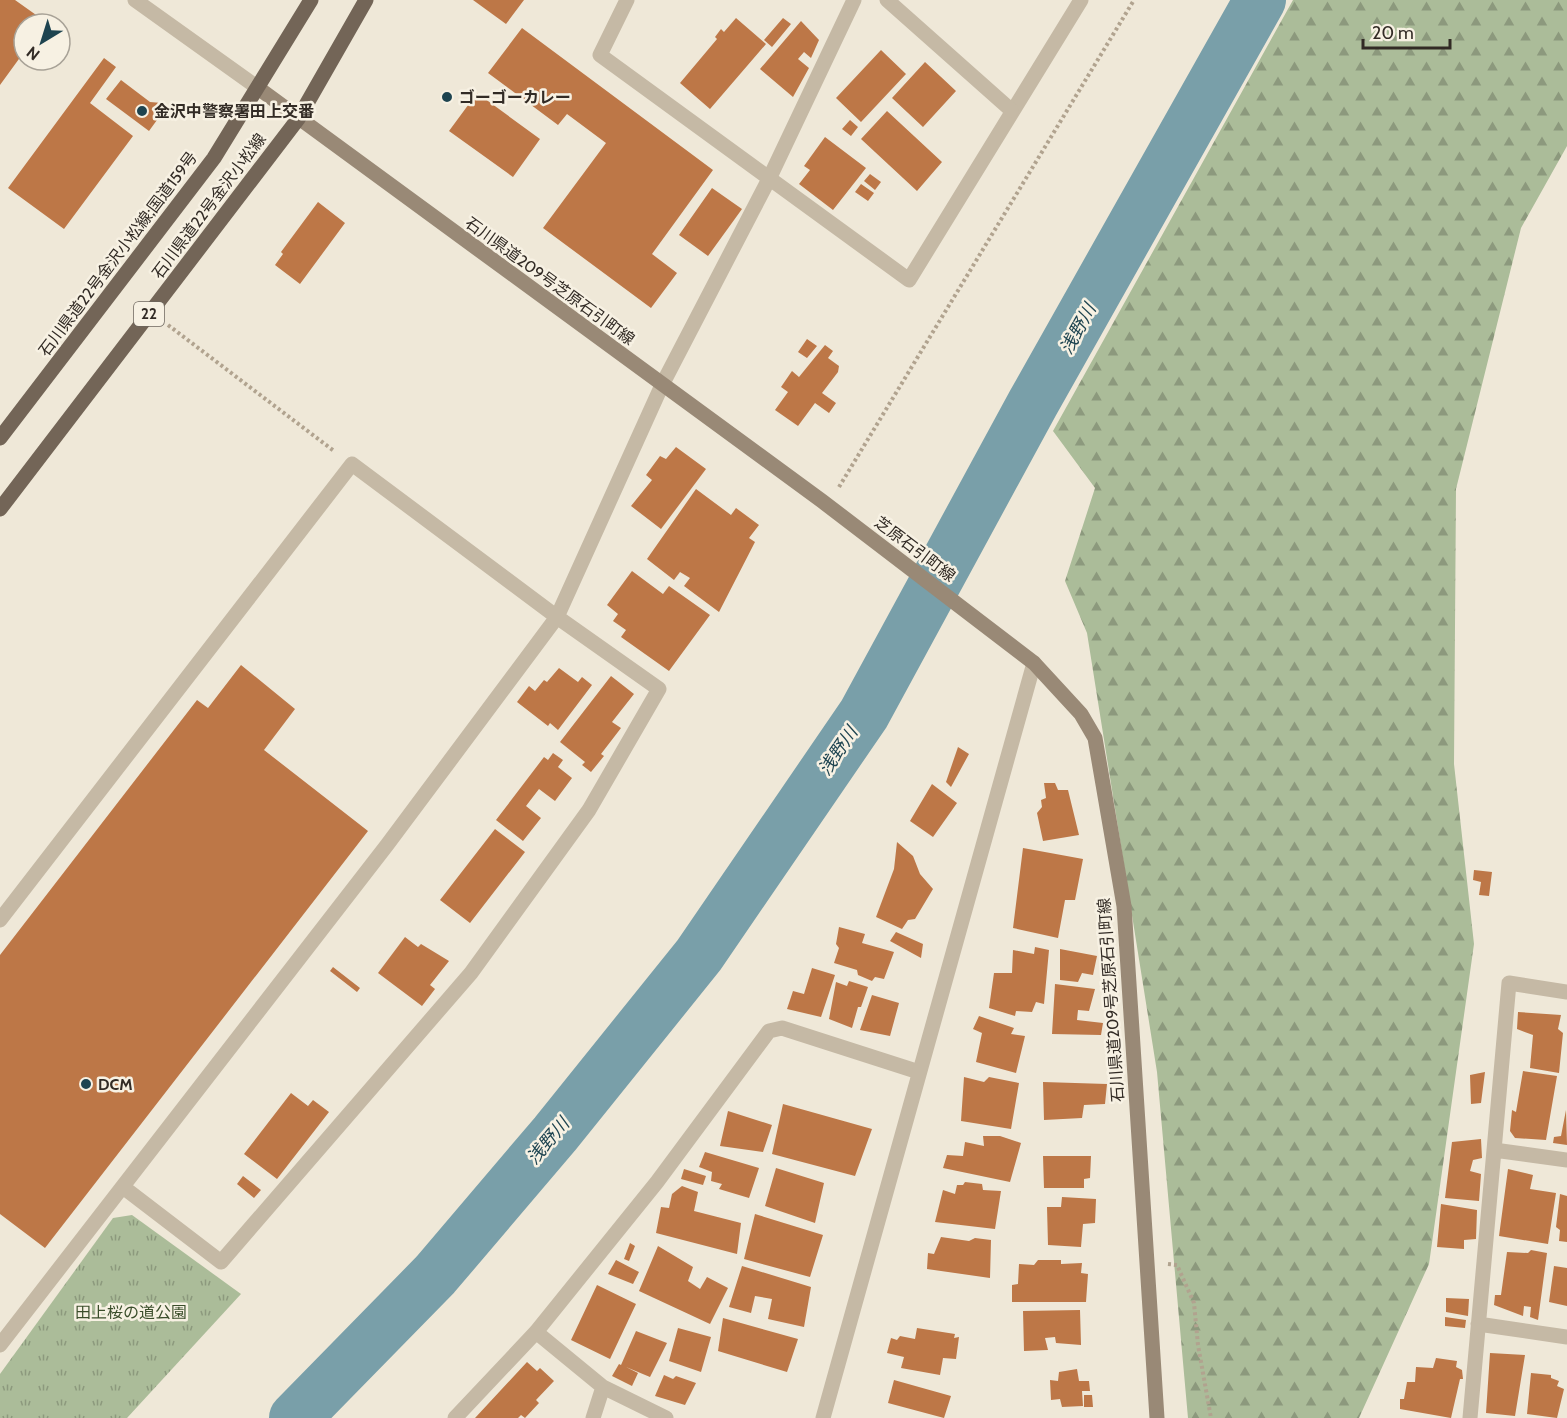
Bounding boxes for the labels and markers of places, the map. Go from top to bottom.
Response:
place label: ゴーゴーカレー [459,88,571,107]
marker: ゴーゴーカレー [440,90,454,104]
place label: 金沢中警察署田上交番 [154,102,314,121]
marker: 金沢中警察署田上交番 [135,104,149,118]
place label: DCM [98,1075,133,1094]
marker: DCM [79,1077,93,1091]

